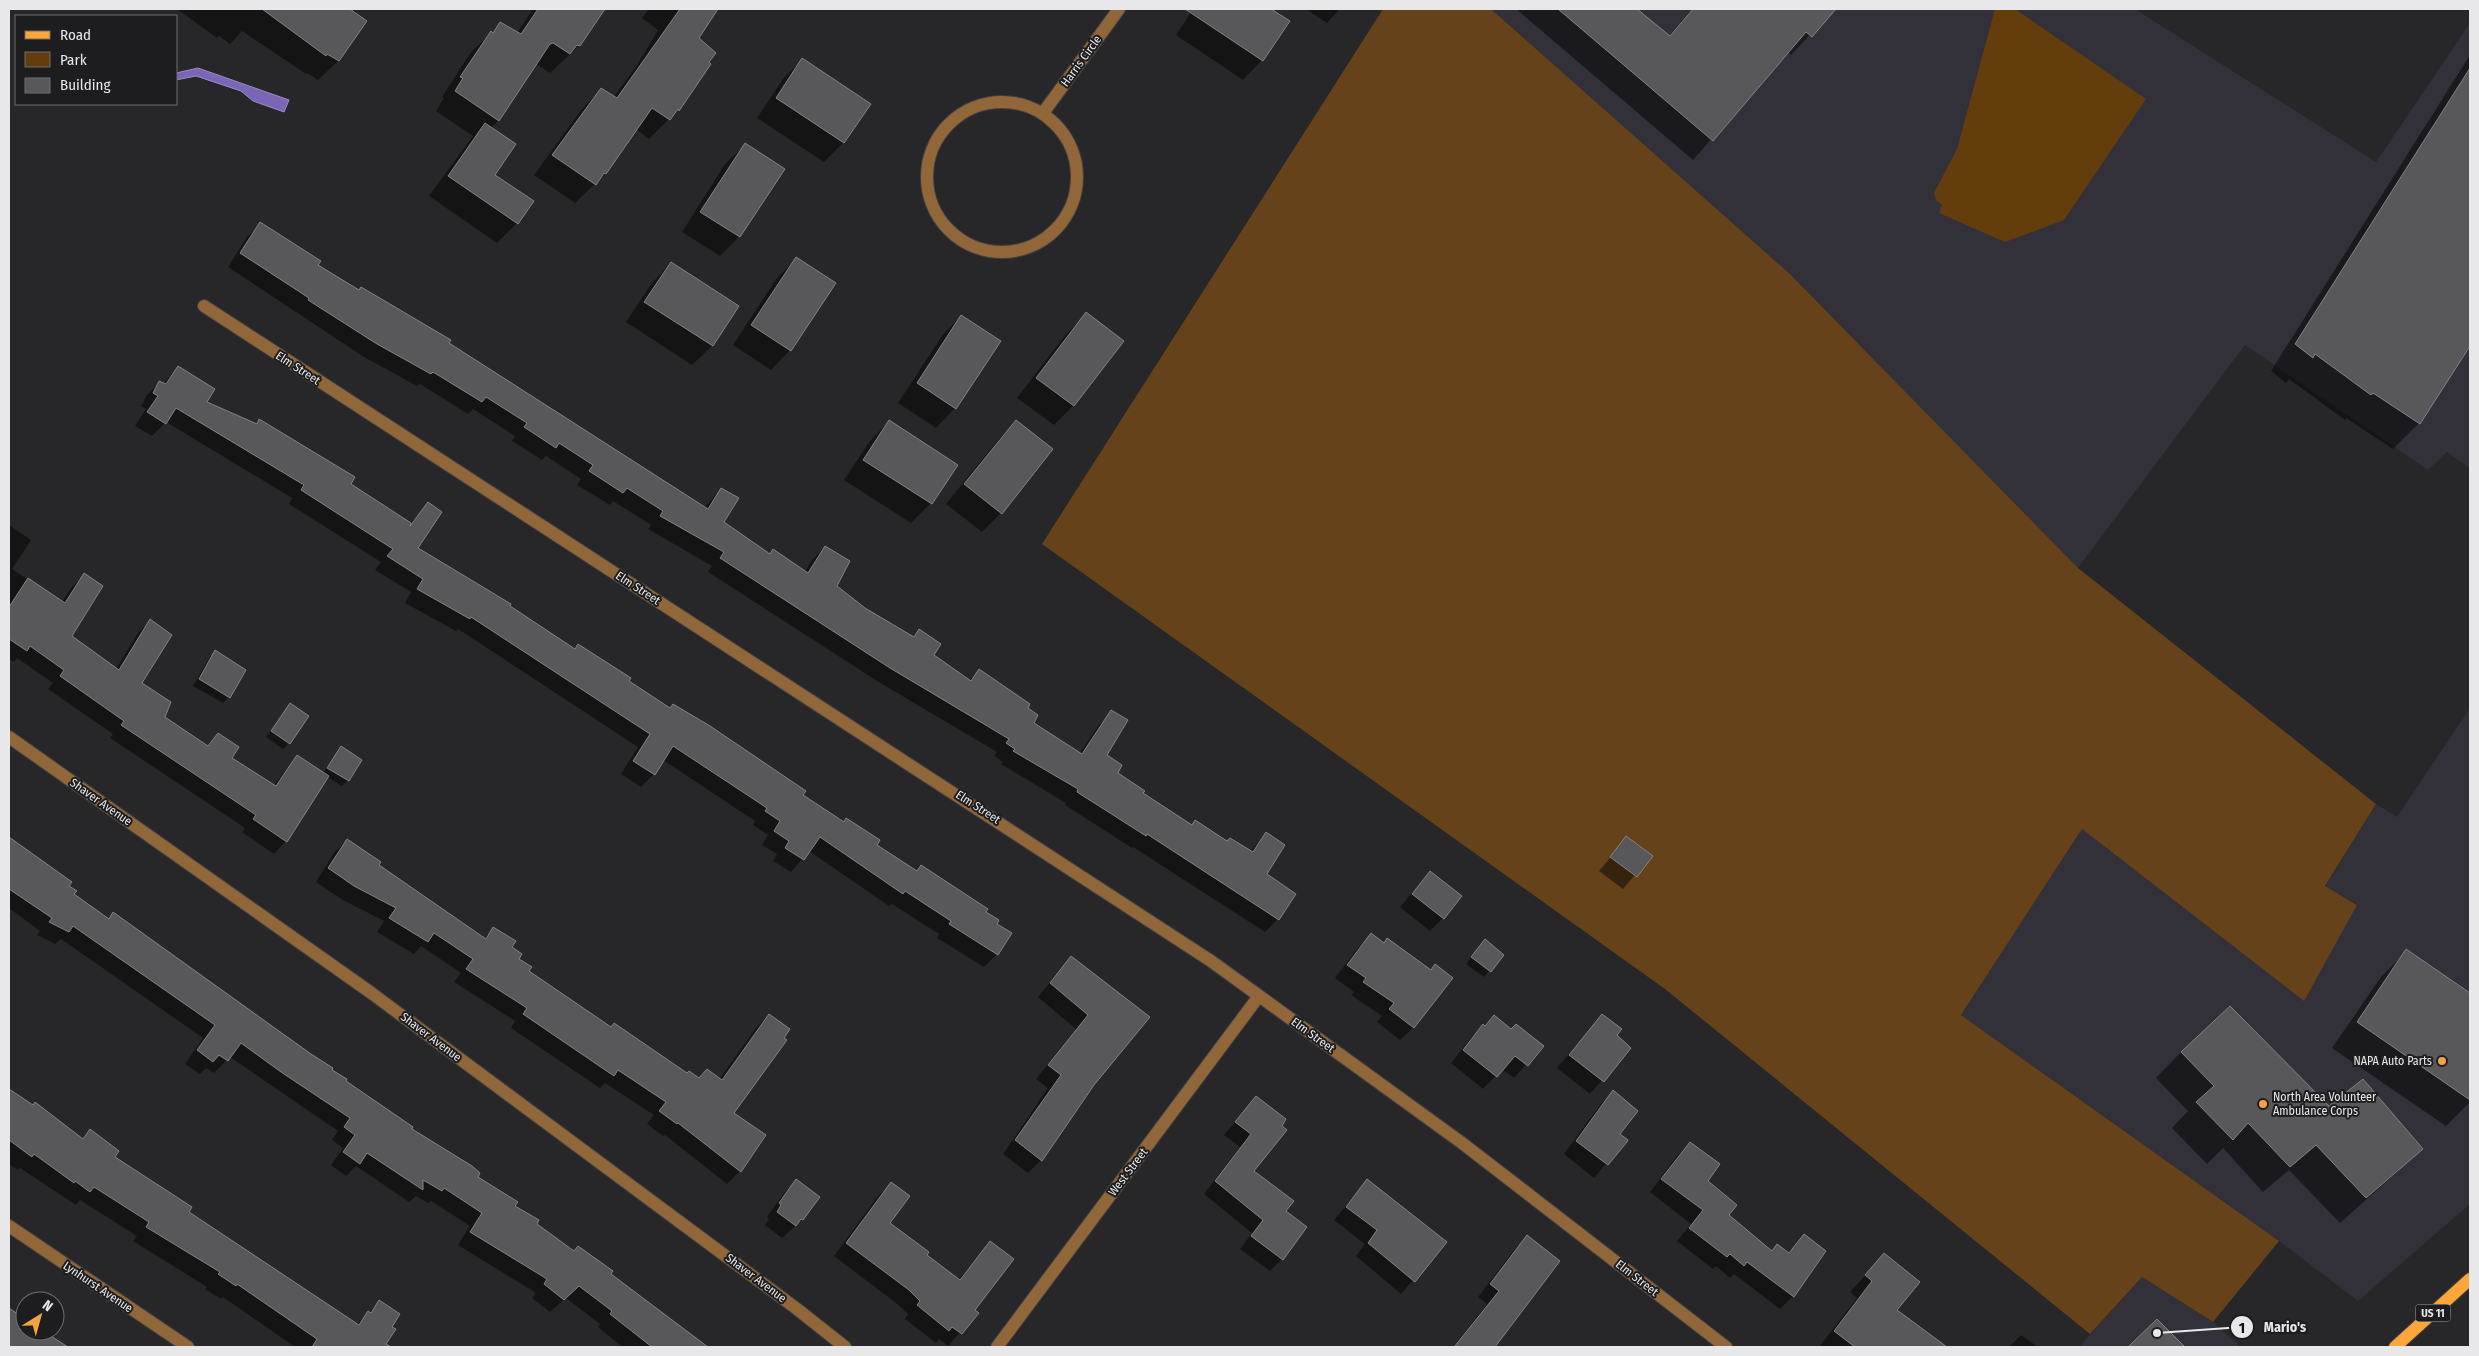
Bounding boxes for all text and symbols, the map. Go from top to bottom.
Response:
legend [15,15,178,105]
text: Road [60,26,91,44]
street label: Harris Circle [1058,33,1104,89]
text: Park [60,51,87,69]
text: Building [60,76,111,94]
street label: Elm Street [273,348,323,388]
street label: Elm Street [613,568,663,608]
street label: Shaver Avenue [67,776,135,828]
street label: Elm Street [953,787,1003,827]
street label: Shaver Avenue [398,1010,464,1064]
street label: Elm Street [1289,1015,1338,1055]
place label: NAPA Auto Parts [2353,1054,2432,1068]
marker: NAPA Auto Parts [2436,1055,2448,1067]
place label: North Area Volunteer Ambulance Corps [2273,1090,2377,1118]
marker: North Area Volunteer Ambulance Corps [2257,1098,2269,1110]
street label: West Street [1106,1145,1151,1199]
street label: Shaver Avenue [723,1251,789,1305]
street label: Elm Street [1613,1257,1661,1299]
street label: Lynhurst Avenue [61,1259,135,1315]
north arrow [15,1291,65,1341]
text: N [39,1297,56,1315]
road number: US 11 [2416,1305,2450,1322]
callout: Mario's [2229,1313,2316,1342]
text: 1 [2239,1319,2245,1337]
text: Mario's [2264,1319,2306,1336]

